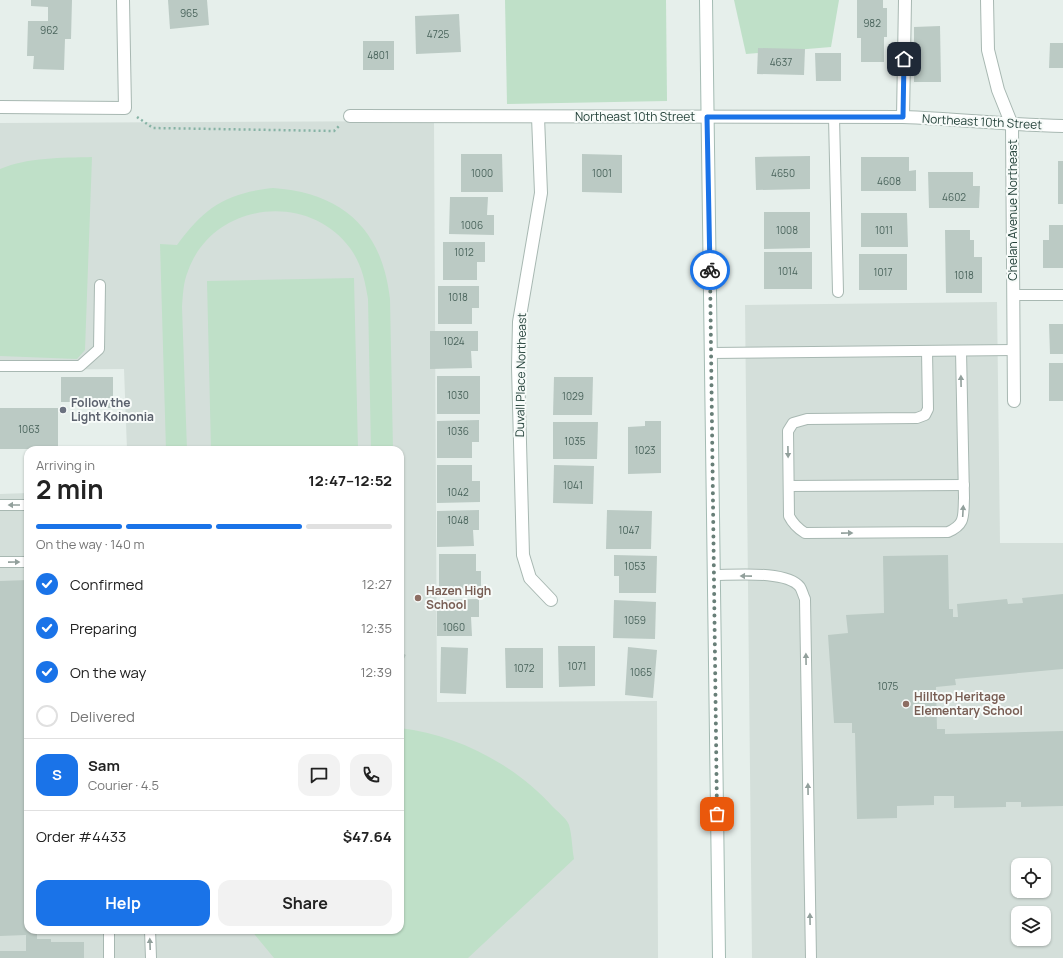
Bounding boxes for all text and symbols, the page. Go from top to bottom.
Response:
house number: 965 [180,6,198,20]
house number: 982 [863,16,881,30]
house number: 962 [40,23,58,37]
house number: 4725 [427,27,449,41]
pin [887,42,921,76]
house number: 4801 [367,48,389,62]
icon: home [893,48,915,70]
house number: 4637 [770,55,792,69]
street label: Northeast 10th Street [575,108,695,125]
street label: Northeast 10th Street [922,110,1043,133]
street label: Chelan Avenue Northeast [1004,139,1021,281]
house number: 1000 [471,166,493,180]
house number: 1001 [592,166,612,180]
house number: 4650 [771,166,795,180]
house number: 4608 [877,174,901,188]
house number: 4602 [942,190,966,204]
house number: 1006 [461,218,483,232]
house number: 1008 [776,223,798,237]
house number: 1011 [875,223,893,237]
house number: 1012 [454,245,474,259]
courier [690,250,730,290]
icon: bike [699,259,721,281]
house number: 1014 [778,264,798,278]
house number: 1017 [874,265,892,279]
house number: 1018 [954,268,974,282]
house number: 1018 [448,290,468,304]
street label: Duvall Place Northeast [511,312,530,437]
house number: 1024 [443,334,465,348]
one-way arrow [958,375,965,387]
house number: 1030 [447,388,469,402]
house number: 1029 [562,389,584,403]
place label: Follow the Light Koinonia [71,394,154,425]
marker: Follow the Light Koinonia [58,405,68,415]
house number: 1063 [18,422,40,436]
house number: 1036 [447,424,469,438]
house number: 1035 [564,434,586,448]
house number: 1023 [634,443,656,457]
one-way arrow [785,446,792,458]
text: Arriving in [36,456,95,474]
text: 12:47–12:52 [308,470,392,491]
text: 2 min [36,471,104,507]
house number: 1041 [563,478,583,492]
house number: 1042 [447,485,469,499]
one-way arrow [7,502,20,508]
one-way arrow [960,505,967,517]
house number: 1048 [447,513,469,527]
house number: 1047 [619,523,639,537]
one-way arrow [841,530,854,536]
text: On the way · 140 m [36,535,145,553]
one-way arrow [8,559,21,565]
house number: 1053 [624,559,646,573]
icon: check [36,573,58,595]
one-way arrow [739,573,752,579]
text: Confirmed [70,574,143,595]
text: 12:27 [362,575,392,593]
place label: Hazen High School [426,582,491,613]
marker: Hazen High School [413,593,423,603]
house number: 1059 [624,613,646,627]
icon: check [36,617,58,639]
text: Preparing [70,618,137,639]
text: 12:35 [361,619,392,637]
house number: 1060 [443,620,465,634]
one-way arrow [803,652,809,665]
house number: 1071 [568,659,586,673]
icon: check [36,661,58,683]
house number: 1072 [514,661,535,675]
text: On the way [70,662,146,683]
text: 12:39 [360,663,392,681]
house number: 1065 [630,665,652,679]
house number: 1075 [878,679,899,693]
place label: Hilltop Heritage Elementary School [914,688,1023,719]
marker: Hilltop Heritage Elementary School [901,699,911,709]
text: Delivered [70,706,135,727]
button: chat [298,754,340,796]
button: phone [350,754,392,796]
text: Sam [88,755,120,776]
text: S [52,764,62,785]
text: Courier · 4.5 [88,776,159,794]
one-way arrow [805,782,811,795]
pin [700,797,734,831]
icon: bag [706,803,728,825]
text: Order #4433 [36,826,126,847]
text: $47.64 [343,826,392,847]
map controls [1011,858,1051,946]
button: locate [1011,858,1051,898]
button: Help [36,880,210,926]
button: Share [218,880,392,926]
button: layers [1011,906,1051,946]
one-way arrow [807,912,813,925]
one-way arrow [147,938,154,950]

